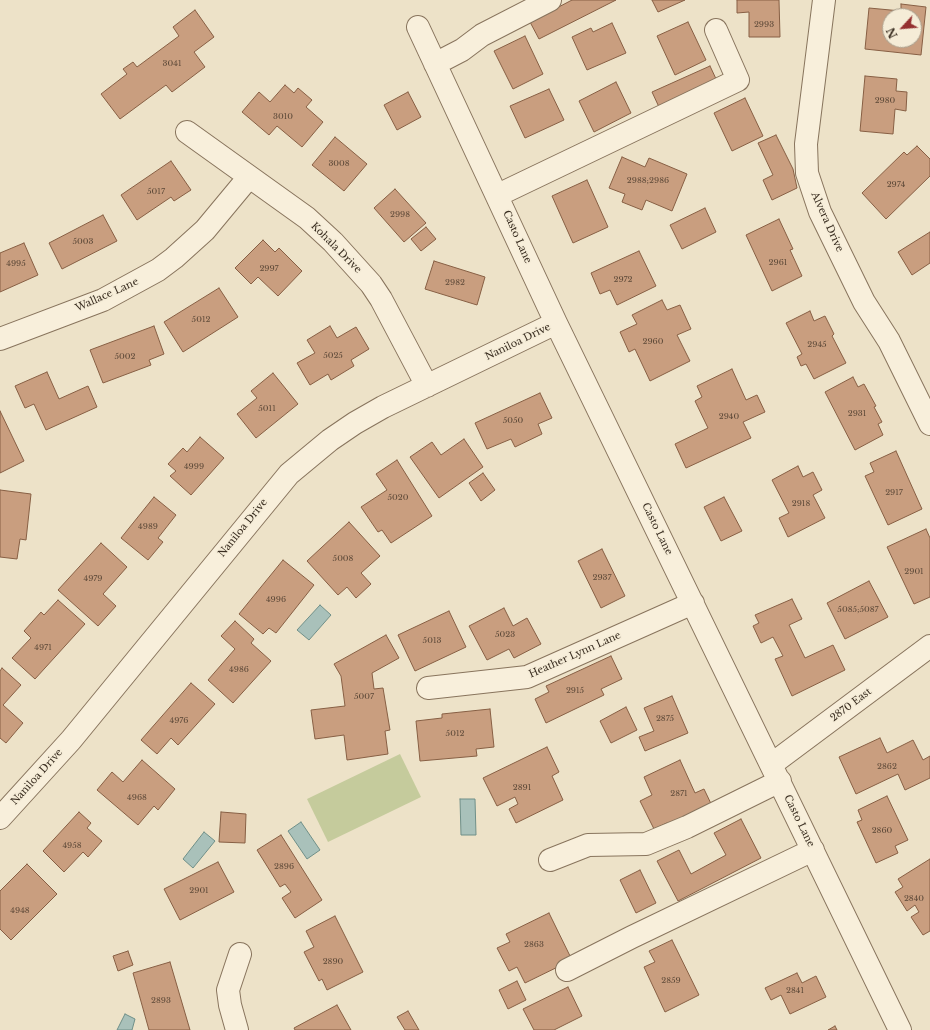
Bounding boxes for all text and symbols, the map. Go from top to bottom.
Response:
north arrow [882,8,922,48]
house number: 2993 [754,20,774,30]
text: N [884,25,901,41]
house number: 3041 [163,59,181,69]
house number: 2980 [875,96,895,106]
house number: 3010 [273,112,293,122]
house number: 3008 [328,159,350,169]
house number: 2988;2986 [627,176,669,186]
house number: 2974 [887,180,905,190]
house number: 5017 [147,187,165,197]
street label: Alvera Drive [808,190,846,254]
street label: Casto Lane [500,209,534,265]
house number: 2998 [390,210,410,220]
street label: Kohala Drive [308,220,364,276]
house number: 5003 [73,237,93,247]
house number: 2961 [769,258,787,268]
house number: 4995 [6,259,26,269]
house number: 2997 [259,264,279,274]
house number: 2972 [613,275,633,285]
street label: Wallace Lane [74,276,140,314]
house number: 2982 [445,278,465,288]
house number: 5012 [192,315,210,325]
street label: Naniloa Drive [483,321,553,363]
house number: 2960 [643,337,663,347]
house number: 2945 [807,340,827,350]
house number: 5025 [323,351,343,361]
house number: 5002 [115,352,135,362]
house number: 5011 [258,404,276,414]
house number: 2931 [848,409,866,419]
house number: 2940 [719,412,739,422]
house number: 5050 [503,416,523,426]
house number: 4999 [184,462,204,472]
house number: 2917 [885,488,903,498]
house number: 5020 [388,493,408,503]
street label: Naniloa Drive [216,497,270,559]
house number: 2918 [792,499,810,509]
street label: Casto Lane [639,501,675,557]
house number: 4989 [138,522,158,532]
house number: 5008 [333,554,353,564]
house number: 2901 [904,567,924,577]
house number: 2937 [592,573,612,583]
house number: 4979 [84,574,102,584]
house number: 4996 [266,595,286,605]
house number: 5085;5087 [837,605,879,615]
street label: Heather Lynn Lane [527,629,623,681]
house number: 5023 [495,630,515,640]
house number: 5013 [423,636,441,646]
house number: 4971 [34,643,52,653]
house number: 4986 [229,665,249,675]
house number: 2915 [566,686,584,696]
street label: 2870 East [828,686,874,724]
house number: 5007 [354,692,374,702]
house number: 2875 [656,714,674,724]
house number: 4976 [170,716,188,726]
house number: 5012 [446,729,464,739]
street label: Naniloa Drive [9,747,65,807]
house number: 2862 [877,762,897,772]
house number: 2891 [513,783,531,793]
house number: 2871 [670,789,688,799]
house number: 4968 [127,793,147,803]
street label: Casto Lane [781,793,817,849]
house number: 2860 [872,826,892,836]
house number: 4958 [62,841,82,851]
house number: 2896 [274,862,294,872]
house number: 2901 [189,886,209,896]
house number: 2840 [904,894,924,904]
house number: 4948 [10,906,30,916]
house number: 2863 [524,940,544,950]
house number: 2890 [323,957,343,967]
house number: 2859 [661,976,681,986]
house number: 2841 [786,986,804,996]
house number: 2893 [151,996,171,1006]

